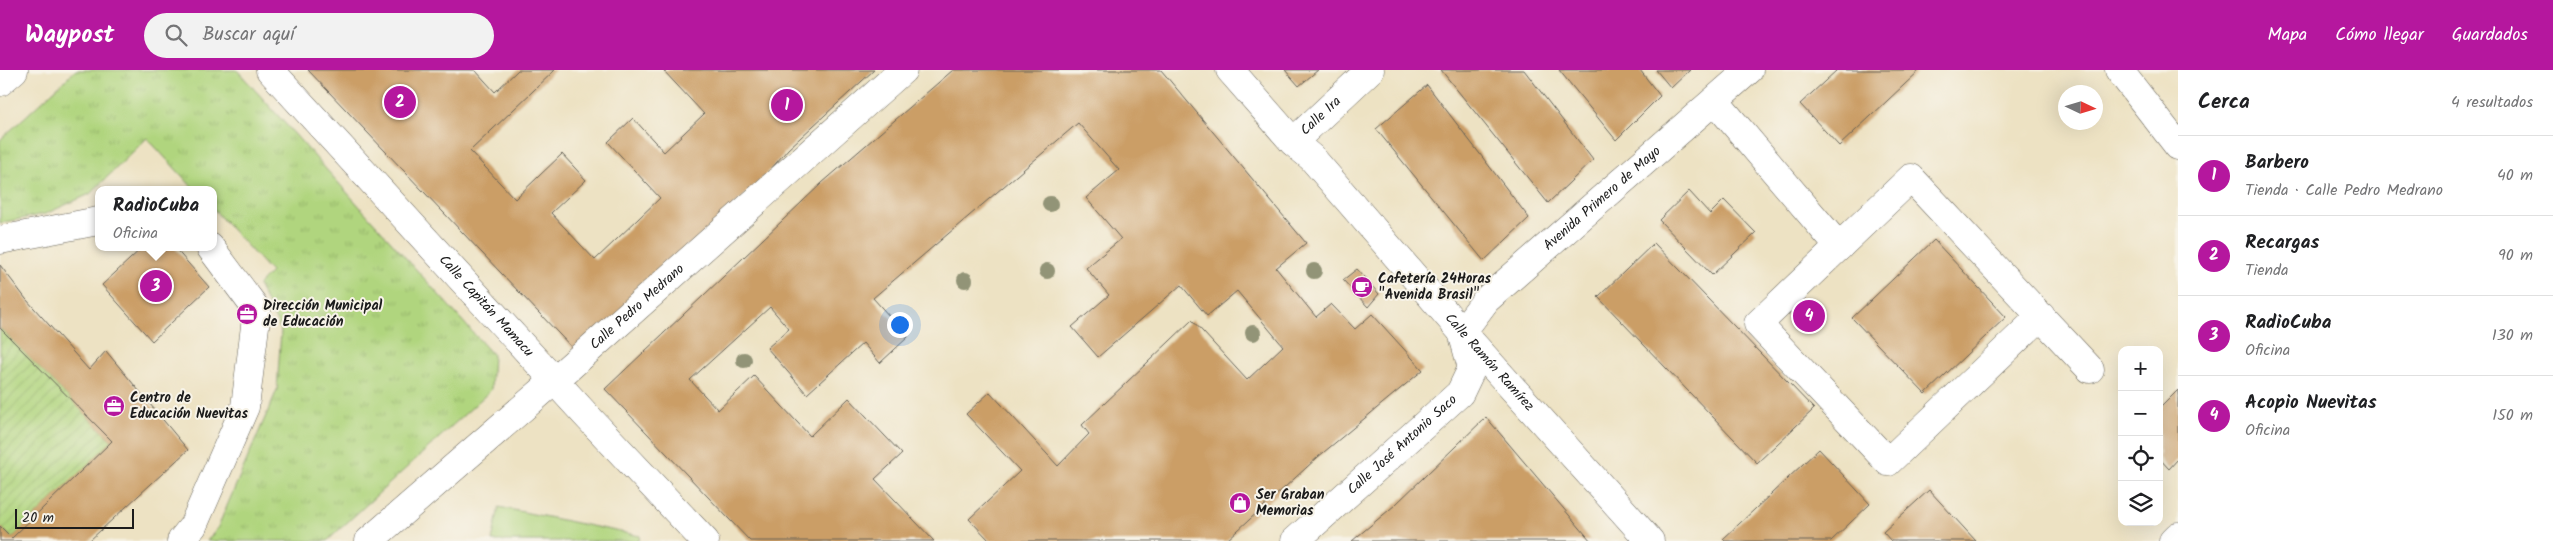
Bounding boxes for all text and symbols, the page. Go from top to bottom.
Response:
search box [144,13,494,58]
text: Waypost [25,16,114,55]
text: Buscar aquí [202,20,295,50]
icon: search [162,21,190,49]
text: Mapa [2268,21,2307,50]
text: Cómo llegar [2335,21,2424,50]
text: Guardados [2452,21,2528,50]
pin: 2 [384,83,416,121]
north arrow [2058,85,2103,130]
pin: 1 [771,86,803,124]
text: Cerca [2198,86,2250,119]
text: 4 resultados [2451,90,2533,115]
street label: Calle 1ra [1295,91,1346,141]
street label: Avenida Primero de Mayo [1538,141,1666,256]
text: Barbero [2245,148,2309,178]
text: 1 [2212,163,2216,188]
text: 40 m [2497,163,2533,188]
text: Tienda · Calle Pedro Medrano [2245,178,2443,203]
popup [95,186,217,251]
text: RadioCuba [113,191,199,221]
text: Oficina [113,221,158,246]
text: Recargas [2245,228,2319,258]
text: 2 [2209,243,2219,268]
text: 90 m [2498,243,2533,268]
street label: Calle Capitán Mamacu [433,250,539,362]
street label: Calle Pedro Medrano [585,258,690,355]
text: Tienda [2245,258,2289,283]
pin: 3 [140,267,172,305]
place label: Cafetería 24Horas "Avenida Brasil" [1378,268,1492,306]
cafe icon: Cafetería 24Horas "Avenida Brasil" [1350,275,1374,299]
place label: Dirección Municipal de Educación [263,295,383,333]
pin: 4 [1793,297,1825,335]
office icon: Dirección Municipal de Educación [235,302,259,326]
street label: Calle Ramón Ramírez [1439,308,1539,416]
text: RadioCuba [2245,308,2331,338]
your location [887,312,913,338]
text: 3 [2210,323,2218,348]
text: 130 m [2492,323,2533,348]
text: Oficina [2245,338,2290,363]
map controls [2118,346,2163,526]
button: + [2118,346,2163,391]
place label: Centro de Educación Nuevitas [130,387,248,425]
text: Acopio Nuevitas [2245,388,2377,418]
street label: Calle José Antonio Saco [1342,389,1462,500]
button: − [2118,391,2163,436]
office icon: Centro de Educación Nuevitas [102,394,126,418]
text: 4 [2210,403,2218,428]
text: 150 m [2492,403,2533,428]
text: Oficina [2245,418,2290,443]
button: locate [2118,436,2163,481]
button: layers [2118,481,2163,526]
place label: Ser Graban Memorias [1256,484,1325,522]
shop icon: Ser Graban Memorias [1228,491,1252,515]
scale bar [15,506,134,529]
text: 20 m [22,507,54,529]

